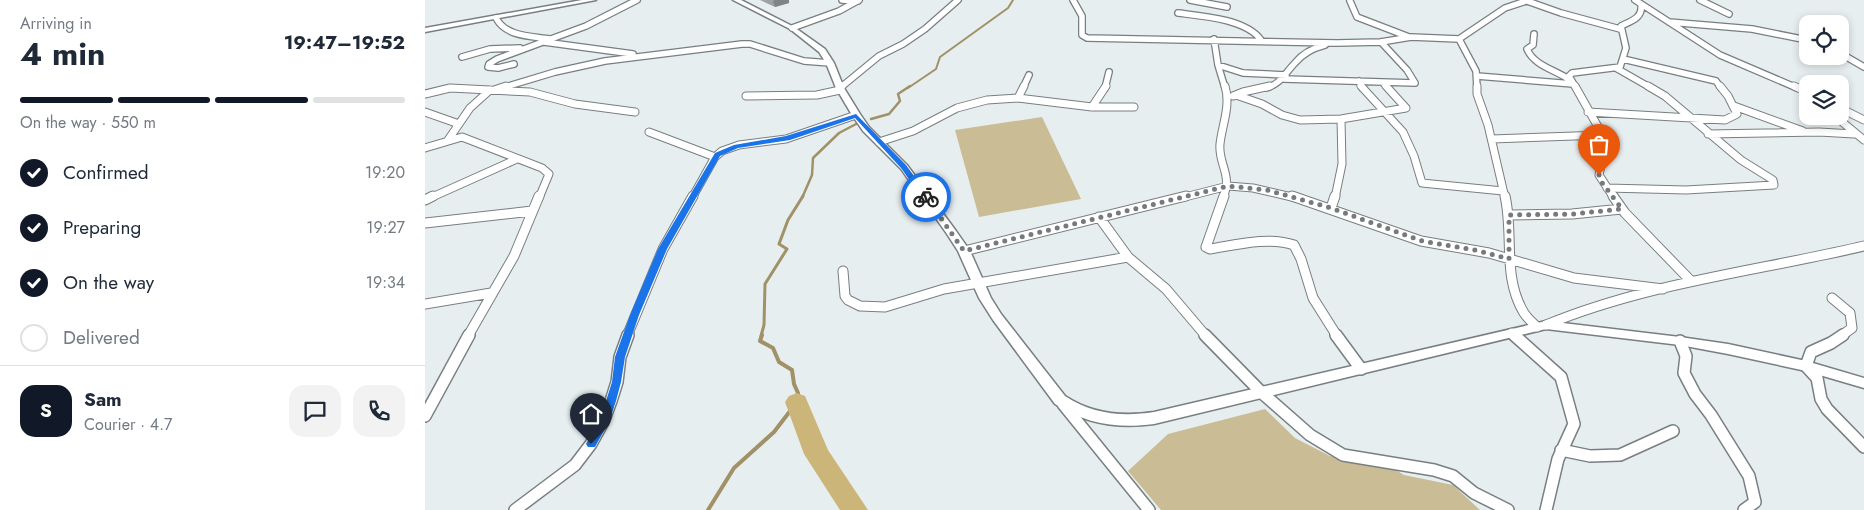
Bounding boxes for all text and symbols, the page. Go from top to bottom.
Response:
text: Arriving in [20,12,92,35]
map controls [1799,15,1849,125]
button: locate [1799,15,1849,65]
text: 19:47–19:52 [284,29,405,56]
text: 4 min [20,31,105,77]
button: layers [1799,75,1849,125]
text: On the way · 550 m [20,111,156,134]
pin [1578,124,1620,175]
icon: bag [1585,131,1613,159]
icon: check [20,159,48,187]
text: Confirmed [63,159,149,186]
text: 19:20 [365,161,405,184]
courier [901,172,951,222]
icon: bike [912,183,940,211]
icon: check [20,214,48,242]
text: Preparing [63,214,141,241]
text: 19:27 [366,216,405,239]
icon: check [20,269,48,297]
text: On the way [63,269,154,296]
text: 19:34 [366,271,405,294]
text: Delivered [63,324,140,351]
button: chat [289,385,341,437]
button: phone [353,385,405,437]
text: Sam [84,386,122,413]
pin [570,393,612,444]
text: S [40,397,52,424]
icon: home [577,400,605,428]
text: Courier · 4.7 [84,413,172,436]

